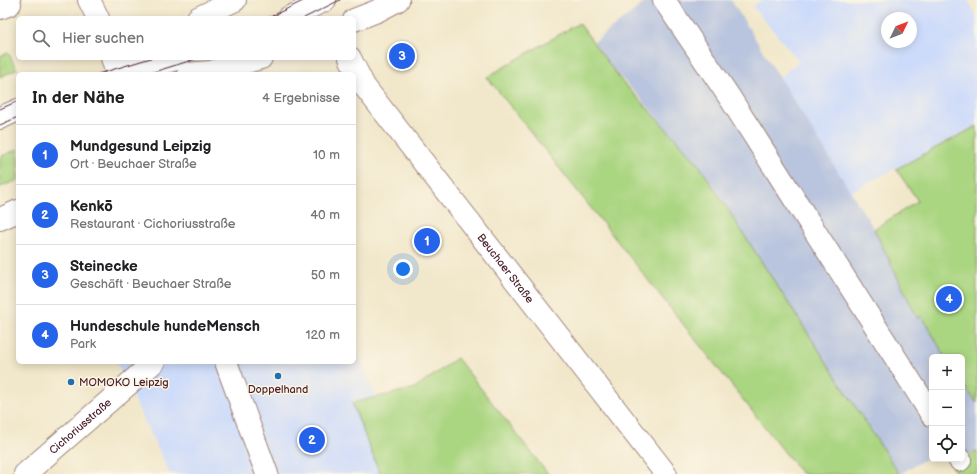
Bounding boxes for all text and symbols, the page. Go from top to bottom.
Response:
north arrow [881,12,917,48]
search box [16,16,356,60]
icon: search [30,27,52,49]
text: Hier suchen [62,29,144,48]
pin: 3 [389,41,415,71]
text: In der Nähe [32,88,125,108]
text: 4 Ergebnisse [262,90,340,106]
text: Mundgesund Leipzig [70,137,211,156]
text: 1 [42,147,48,163]
text: 10 m [313,147,340,163]
text: Ort · Beuchaer Straße [70,156,197,172]
text: Kenkō [70,197,113,216]
text: 2 [41,207,49,223]
text: 40 m [310,207,340,223]
text: Restaurant · Cichoriusstraße [70,216,236,232]
pin: 1 [414,226,440,256]
street label: Beuchaer Straße [474,231,537,306]
text: Steinecke [70,257,138,276]
your location [393,259,413,279]
text: 3 [41,267,49,283]
text: 50 m [311,267,340,283]
text: Geschäft · Beuchaer Straße [70,276,231,292]
pin: 4 [936,284,962,314]
text: Hundeschule hundeMensch [70,317,260,336]
text: 4 [41,327,49,343]
text: 120 m [305,327,340,343]
text: Park [70,336,96,352]
map controls [929,354,965,462]
button: + [929,354,965,390]
marker: Doppelhand [273,371,283,381]
place label: MOMOKO Leipzig [79,376,169,389]
marker: MOMOKO Leipzig [66,377,76,387]
place label: Doppelhand [248,383,308,396]
button: − [929,390,965,426]
street label: Cichoriusstraße [47,396,115,457]
pin: 2 [299,425,325,455]
button: locate [929,426,965,462]

